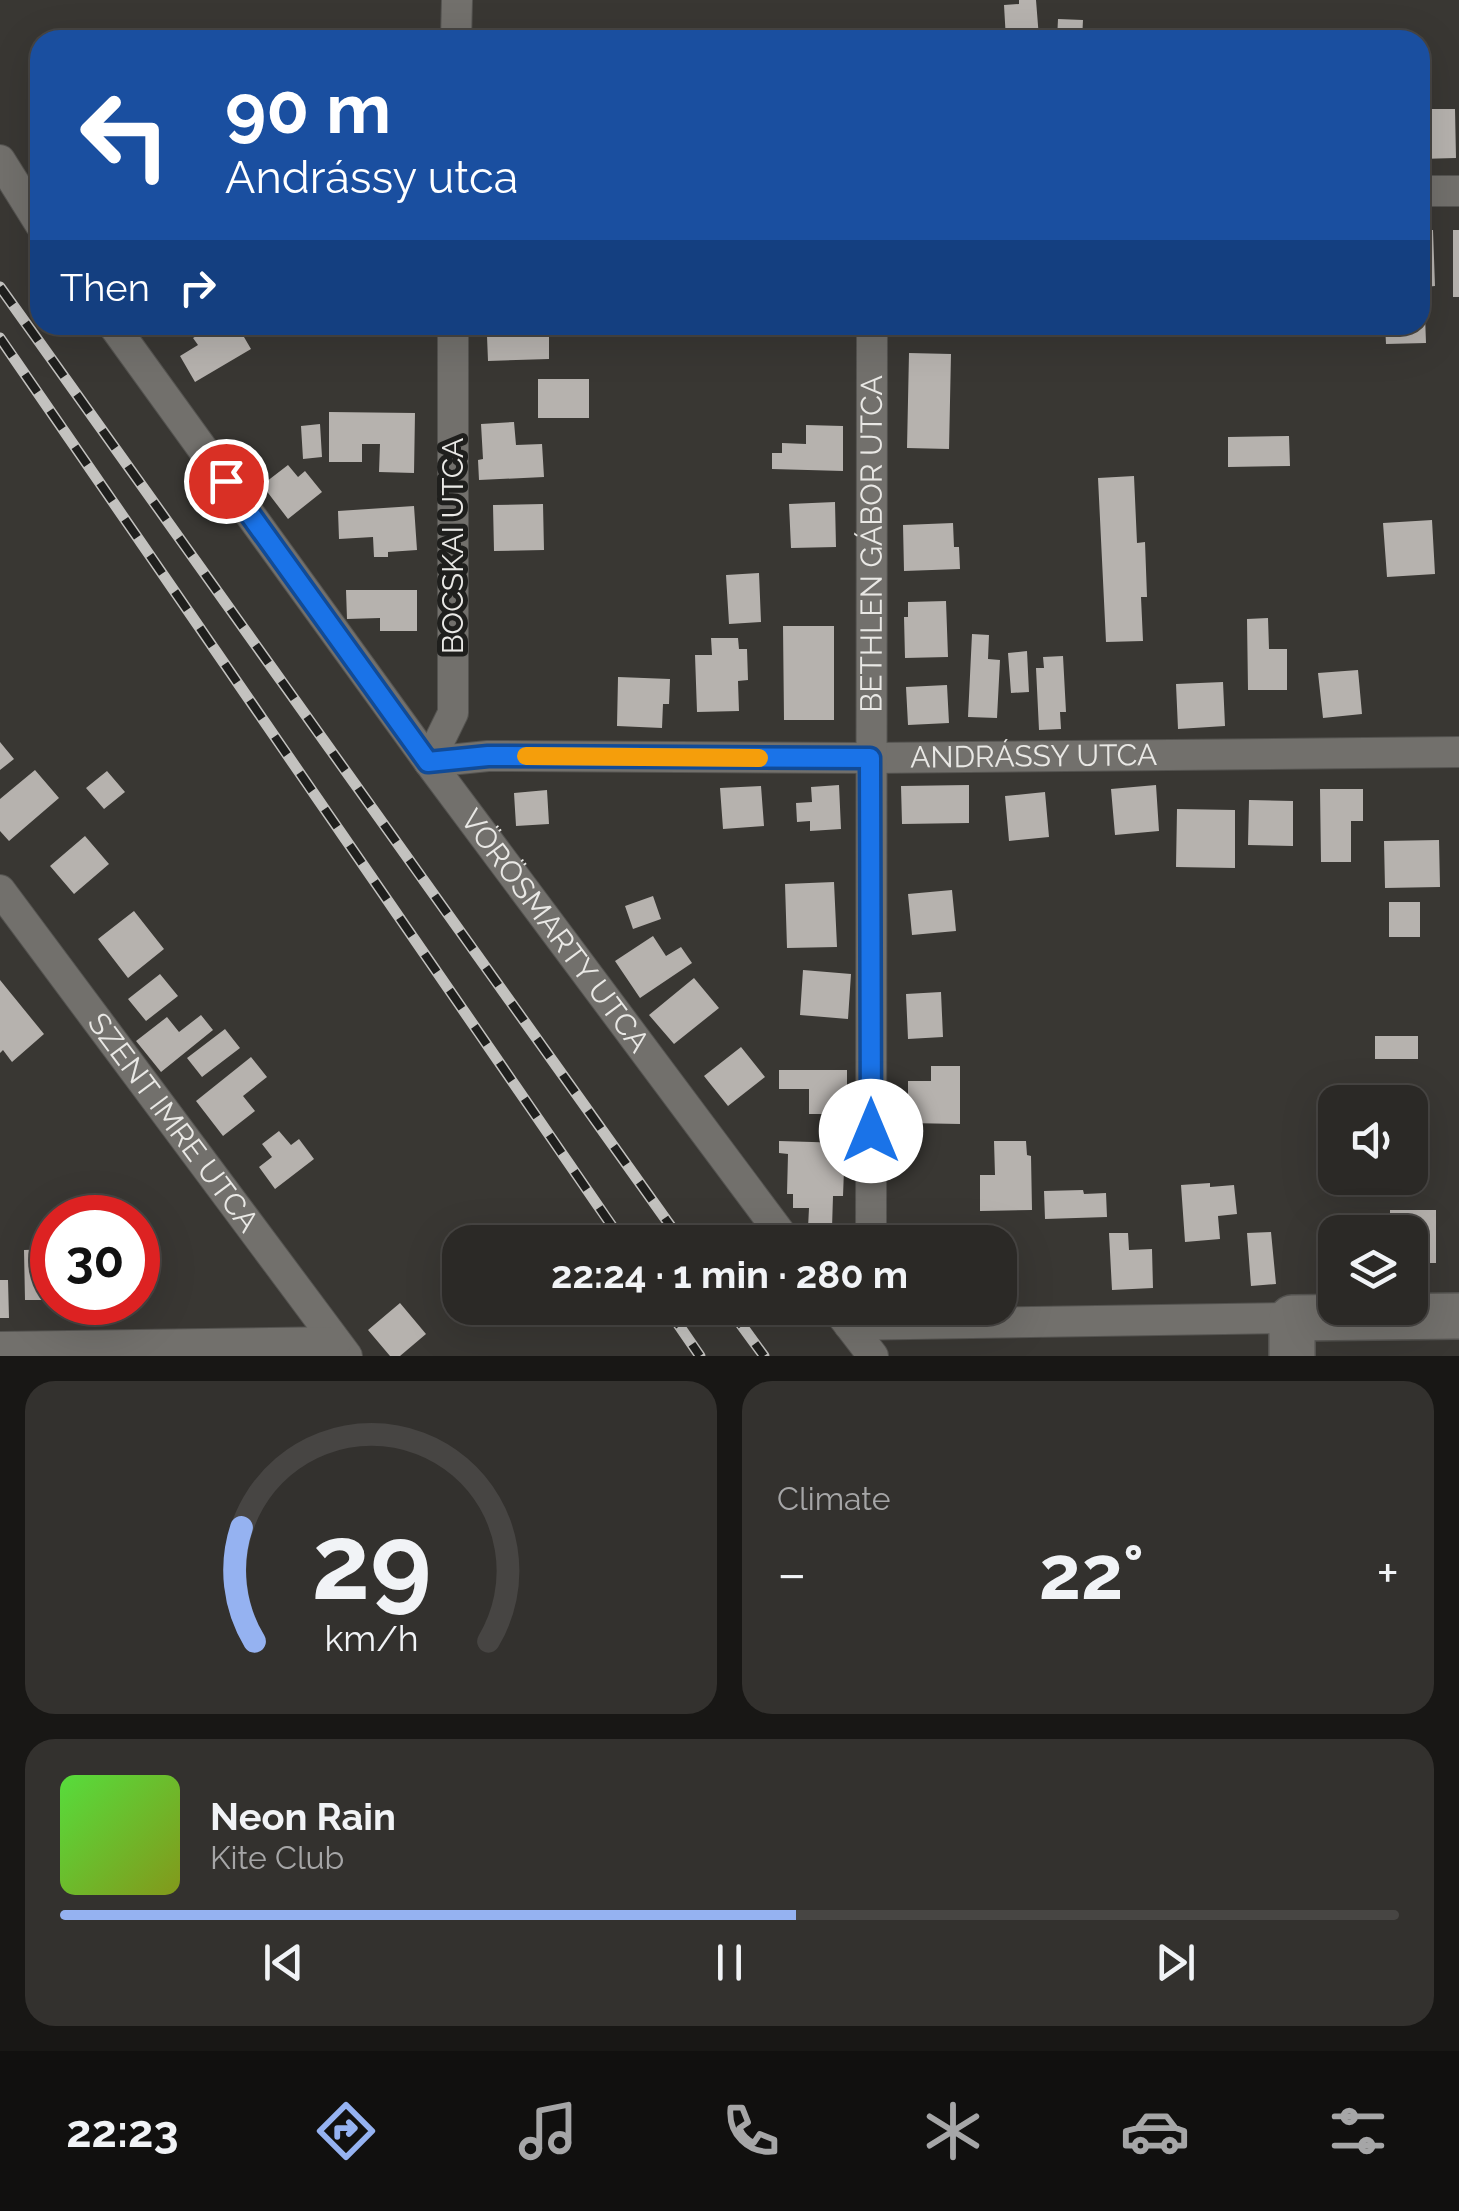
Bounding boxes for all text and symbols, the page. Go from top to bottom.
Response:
text: 90 m [225,67,391,149]
icon: left [60,70,190,200]
text: Andrássy utca [225,151,518,204]
icon: right [170,260,225,315]
text: Then [60,265,150,310]
street label: BETHLEN GÁBOR UTCA [854,375,889,713]
street label: BOCSKAI UTCA [435,438,470,654]
pin [184,439,269,524]
icon: arrive [199,454,254,509]
street label: ANDRÁSSY UTCA [910,737,1157,775]
street label: VÖRÖSMARTY UTCA [454,802,657,1059]
street label: SZENT IMRE UTCA [81,1006,266,1239]
position arrow [819,1079,923,1183]
map controls [1318,1085,1428,1325]
button: sound [1318,1085,1428,1195]
speed limit sign: 30 [30,1195,160,1325]
button: layers [1318,1215,1428,1325]
text: 22:24 · 1 min · 280 m [551,1252,908,1297]
text: Climate [777,1480,891,1517]
text: 29 [311,1501,431,1623]
text: 22° [1039,1528,1144,1617]
text: − [777,1541,807,1606]
text: + [1376,1541,1399,1606]
text: km/h [324,1617,418,1659]
text: Neon Rain [210,1794,396,1839]
text: Kite Club [210,1839,344,1876]
icon: previous [256,1935,311,1990]
icon: pause [702,1935,757,1990]
icon: next [1148,1935,1203,1990]
icon: directions [311,2096,381,2166]
icon: music [513,2096,583,2166]
icon: phone [716,2096,786,2166]
icon: climate [918,2096,988,2166]
icon: car [1120,2096,1190,2166]
icon: filters [1323,2096,1393,2166]
text: 22:23 [66,2105,179,2158]

